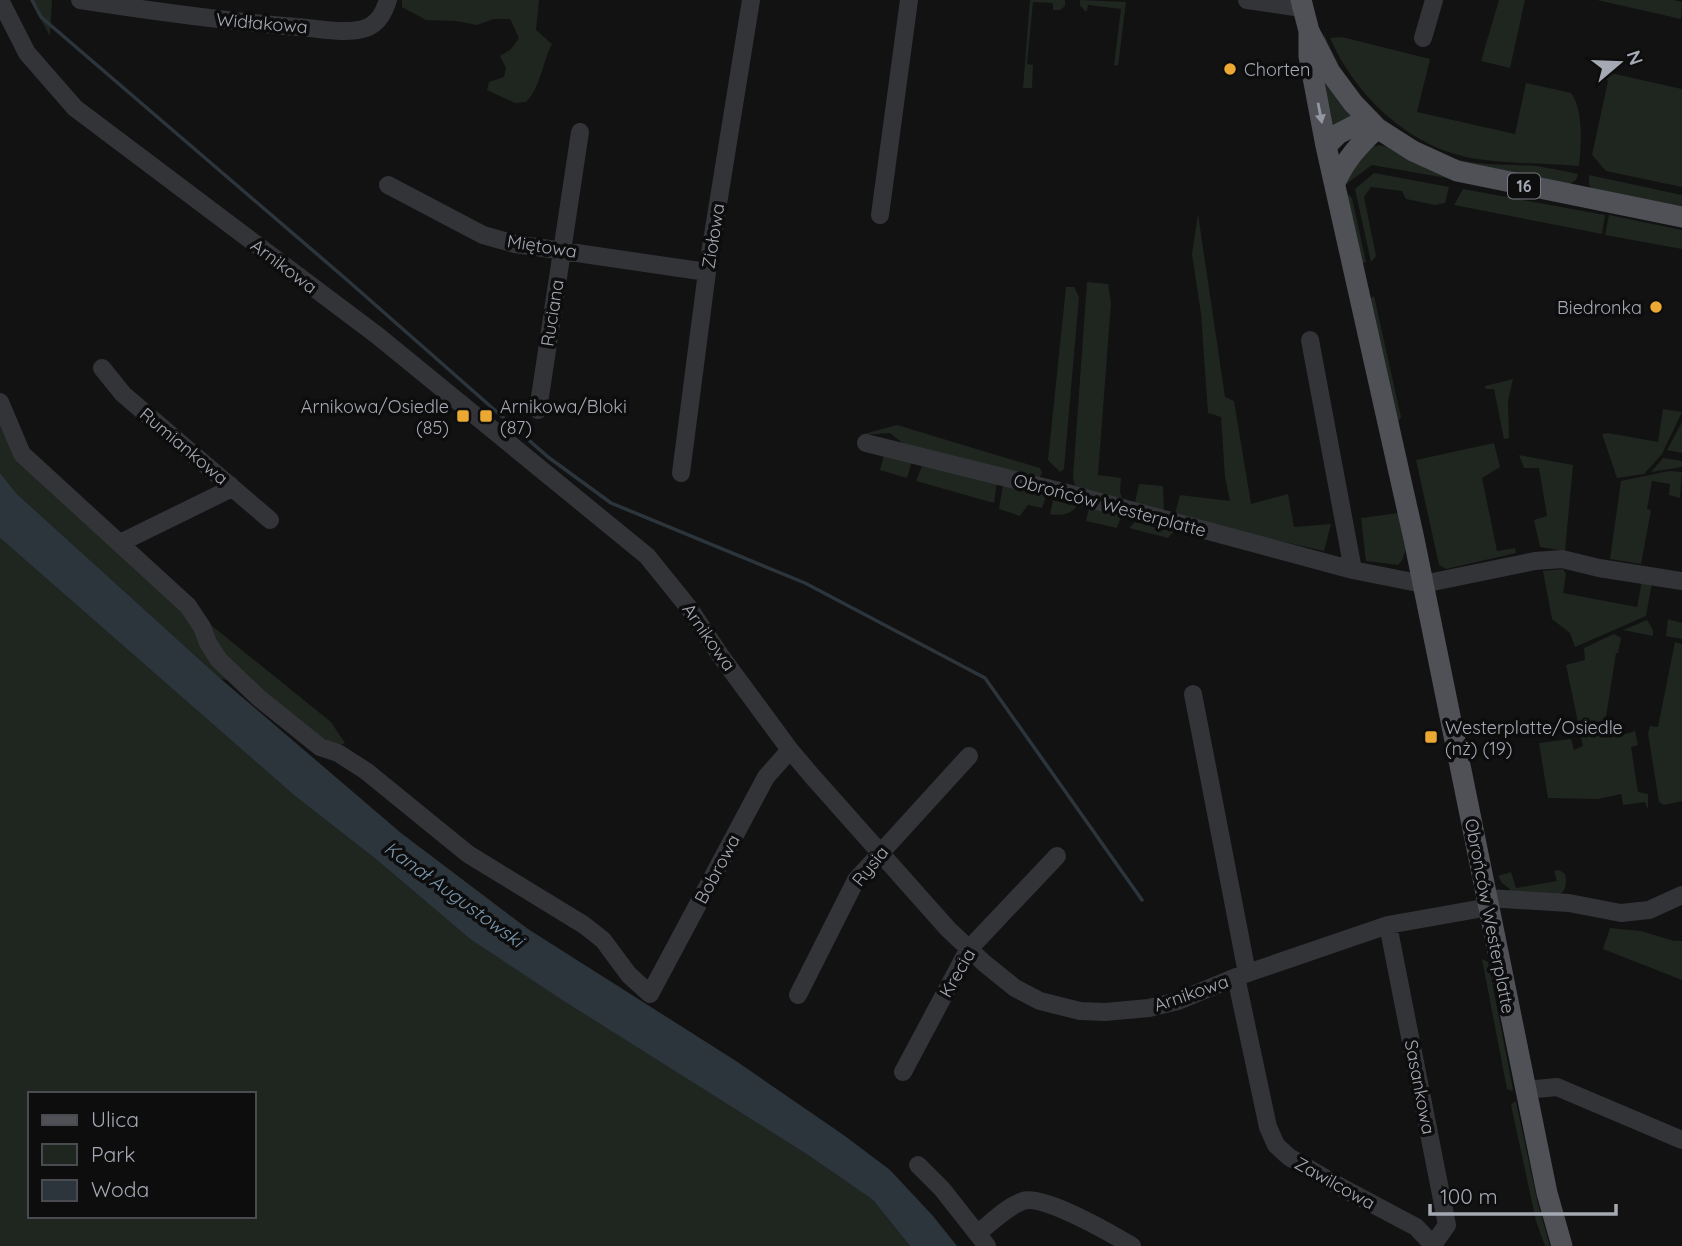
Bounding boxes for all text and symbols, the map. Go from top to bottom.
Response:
street label: Widłakowa [215,8,309,38]
north arrow [1584,28,1654,98]
text: N [1621,47,1649,68]
place label: Chorten [1244,58,1310,81]
marker: Chorten [1222,61,1238,77]
one-way arrow [1315,102,1326,124]
road number: 16 [1508,174,1540,198]
street label: Ziołowa [696,202,730,270]
street label: Miętowa [505,229,579,263]
street label: Arnikowa [246,234,322,298]
street label: Ruciana [535,278,569,348]
place label: Biedronka [1557,296,1642,319]
marker: Biedronka [1648,299,1664,315]
place label: Arnikowa/Osiedle (85) [301,395,449,439]
place label: Arnikowa/Bloki (87) [500,395,627,439]
street label: Rumiankowa [135,402,233,490]
marker: Arnikowa/Osiedle (85) [455,408,471,424]
marker: Arnikowa/Bloki (87) [478,408,494,424]
street label: Obrońców Westerplatte [1011,468,1209,542]
street label: Arnikowa [677,599,741,675]
place label: Westerplatte/Osiedle (nż) (19) [1445,716,1623,760]
marker: Westerplatte/Osiedle (nż) (19) [1423,729,1439,745]
street label: Obrońców Westerplatte [1460,817,1520,1015]
street label: Bobrowa [689,830,745,908]
water label: Kanał Augustowski [380,836,530,954]
street label: Rysia [847,841,893,891]
street label: Krecia [934,944,980,1002]
street label: Arnikowa [1151,970,1231,1016]
street label: Sasankowa [1400,1038,1440,1136]
legend [28,1092,256,1218]
text: Ulica [91,1106,139,1132]
text: Park [91,1141,135,1167]
street label: Zawilcowa [1291,1152,1379,1214]
scale bar [1430,1172,1616,1216]
text: Woda [91,1176,149,1202]
text: 100 m [1440,1183,1498,1209]

